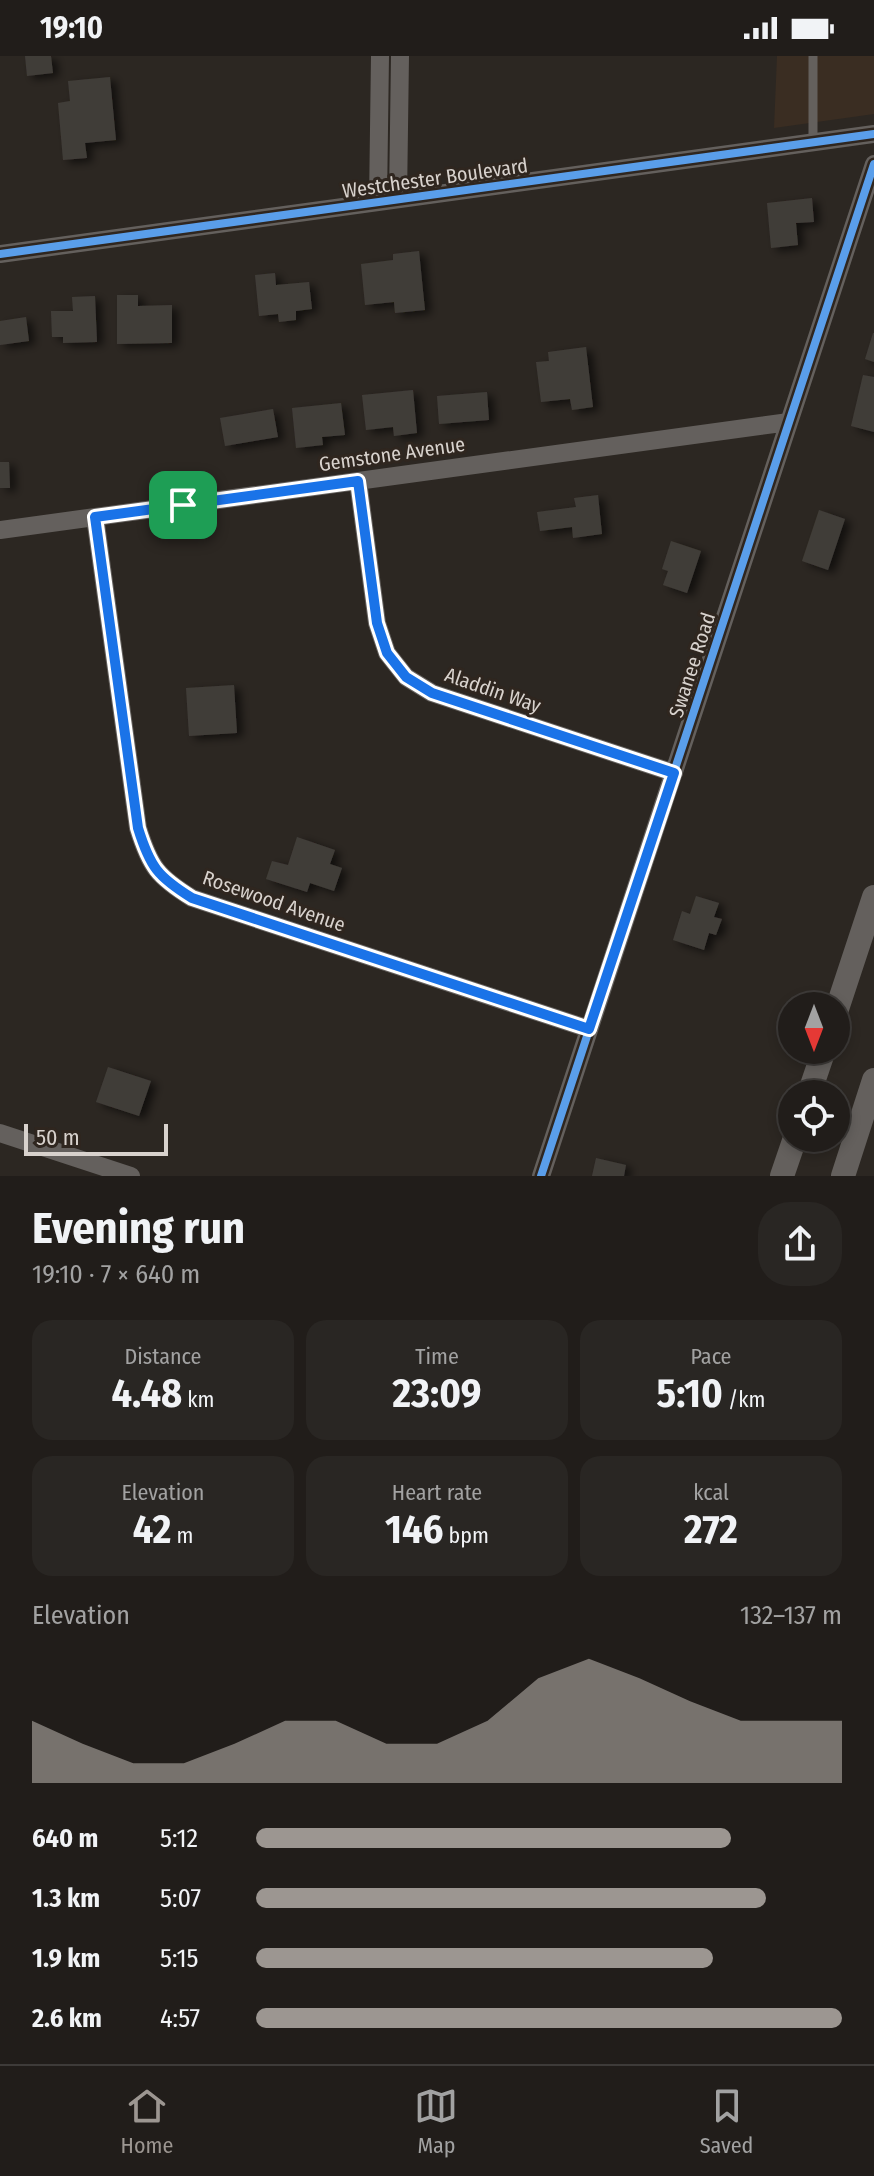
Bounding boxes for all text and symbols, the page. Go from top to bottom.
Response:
text: 19:10 [40,10,103,46]
street label: Westchester Boulevard [341,153,529,203]
street label: Gemstone Avenue [317,432,467,476]
pin [149,471,217,539]
icon: arrive [161,483,205,527]
street label: Swanee Road [664,609,720,721]
street label: Aladdin Way [442,662,544,718]
street label: Rosewood Avenue [200,865,348,937]
north arrow [778,992,850,1064]
map controls [778,992,850,1152]
button: locate [778,1080,850,1152]
scale bar [24,1120,168,1156]
text: 50 m [36,1124,80,1151]
text: Evening run [32,1202,245,1255]
button: share [758,1202,842,1286]
text: 19:10 · 7 × 640 m [32,1259,200,1290]
text: Distance [124,1343,202,1370]
text: Time [415,1343,459,1370]
text: Pace [690,1343,732,1370]
text: 4.48 [112,1370,182,1418]
text: 23:09 [393,1370,481,1418]
text: 5:10 [657,1370,723,1418]
text: km [182,1386,214,1413]
text: /km [723,1386,765,1413]
text: Elevation [122,1479,204,1506]
text: Heart rate [392,1479,482,1506]
text: kcal [693,1479,729,1506]
text: 42 [133,1506,171,1554]
text: 146 [385,1506,443,1554]
text: 272 [684,1506,738,1554]
text: m [171,1522,193,1549]
text: bpm [443,1522,489,1549]
text: Elevation [32,1600,130,1631]
text: 132–137 m [740,1600,842,1631]
text: 640 m [32,1823,98,1854]
text: 5:12 [160,1823,198,1854]
text: 1.3 km [32,1883,100,1914]
text: 5:07 [160,1883,201,1914]
text: 1.9 km [32,1943,100,1974]
text: 5:15 [160,1943,198,1974]
text: 2.6 km [32,2003,102,2034]
text: 4:57 [160,2003,200,2034]
tab: Home [121,2084,173,2159]
tab: Map [414,2084,458,2159]
tab: Saved [700,2084,753,2159]

